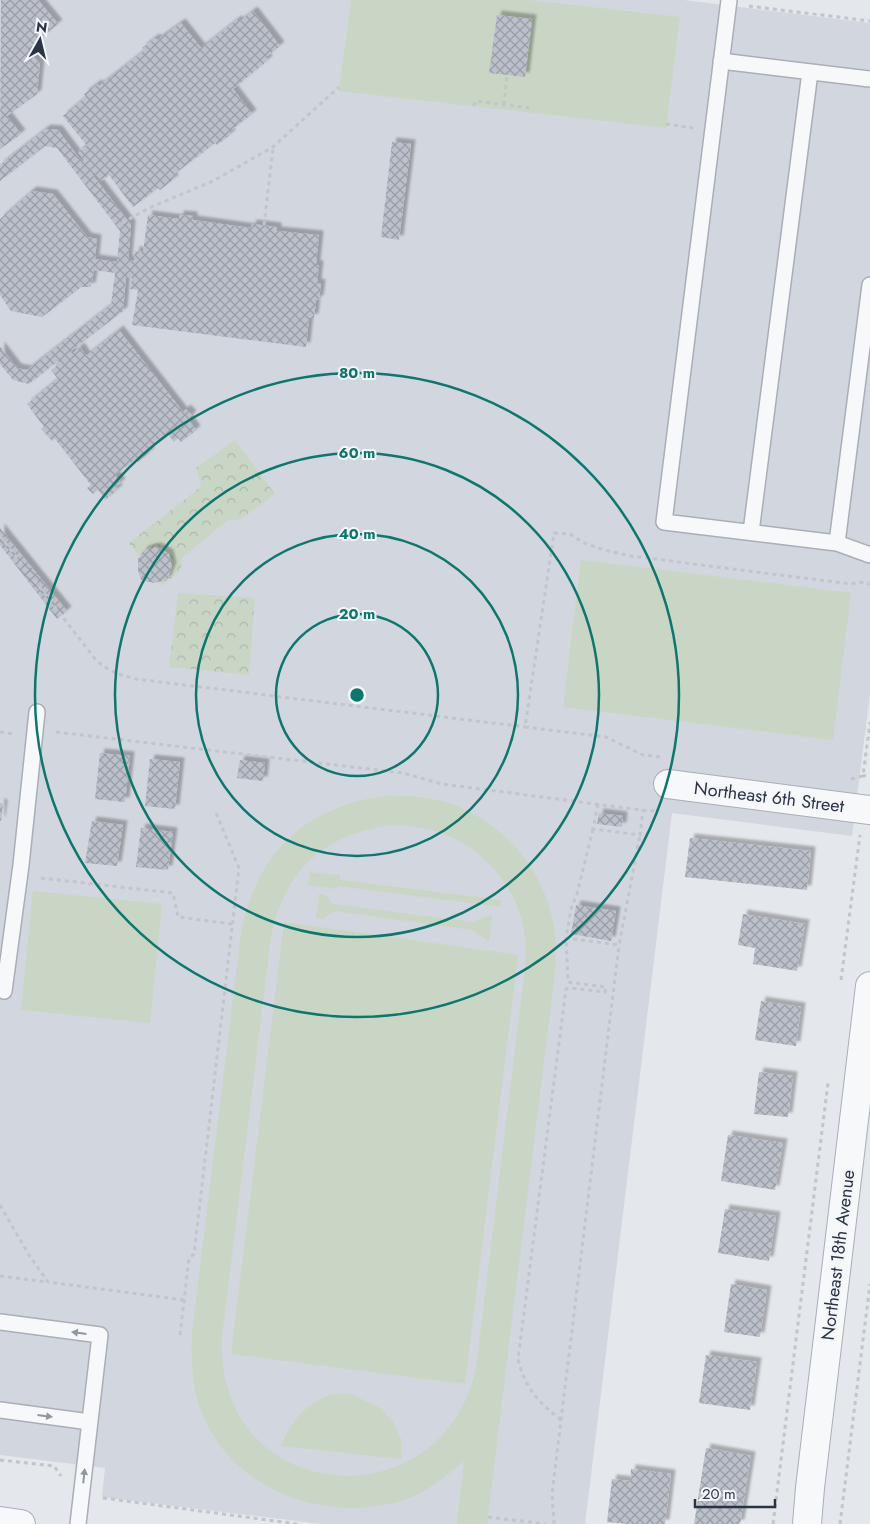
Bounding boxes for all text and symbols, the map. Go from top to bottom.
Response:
north arrow [15,15,65,65]
text: N [35,16,49,38]
text: 80 m [339,362,375,384]
text: 60 m [339,442,375,464]
text: 40 m [338,523,376,545]
text: 20 m [339,603,375,625]
centre of rings [348,686,366,704]
street label: Northeast 6th Street [692,775,846,819]
street label: Northeast 18th Avenue [815,1168,861,1342]
one-way arrow [70,1328,86,1336]
one-way arrow [37,1412,53,1420]
one-way arrow [80,1467,88,1483]
scale bar [695,1476,775,1508]
text: 20 m [702,1483,736,1505]

